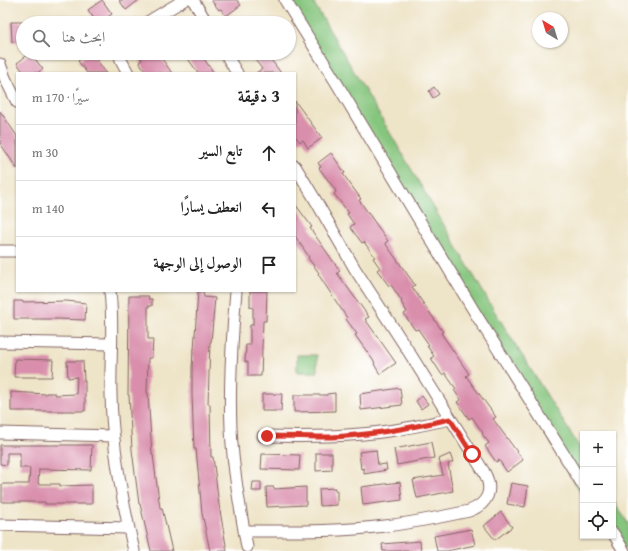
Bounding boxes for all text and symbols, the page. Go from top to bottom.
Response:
north arrow [532,12,568,48]
search box [16,16,296,60]
text: ابحث هنا [62,26,105,47]
icon: search [30,27,52,49]
text: 3 دقيقة [238,83,280,108]
text: سيرًا · 170 m [32,88,90,107]
text: تابع السير [200,140,242,161]
icon: ahead [258,142,280,164]
text: 30 m [32,143,58,162]
text: انعطف يسارًا [180,196,242,217]
icon: left [258,198,280,220]
text: 140 m [32,199,64,218]
text: الوصول إلى الوجهة [153,252,242,273]
icon: arrive [258,254,280,276]
route end [258,427,276,445]
map controls [580,431,616,539]
button: + [580,431,616,467]
route start [463,445,481,463]
button: − [580,467,616,503]
button: locate [580,503,616,539]

